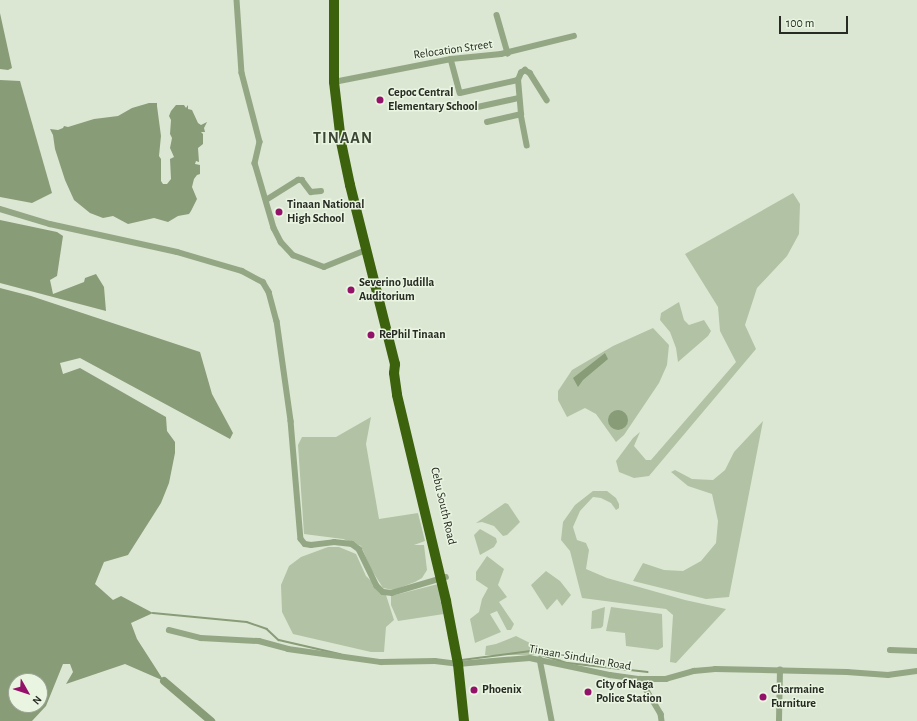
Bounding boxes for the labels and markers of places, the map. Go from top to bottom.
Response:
place label: Cepoc Central Elementary School [388,86,478,114]
marker: Cepoc Central Elementary School [375,95,385,105]
place label: Tinaan National High School [287,198,364,226]
marker: Tinaan National High School [274,207,284,217]
place label: Severino Judilla Auditorium [359,276,434,304]
marker: Severino Judilla Auditorium [346,285,356,295]
place label: RePhil Tinaan [379,328,446,342]
marker: RePhil Tinaan [366,330,376,340]
place label: City of Naga Police Station [596,678,662,706]
place label: Phoenix [482,683,522,697]
place label: Charmaine Furniture [771,683,824,711]
marker: Phoenix [469,685,479,695]
marker: City of Naga Police Station [583,687,593,697]
marker: Charmaine Furniture [758,692,768,702]

